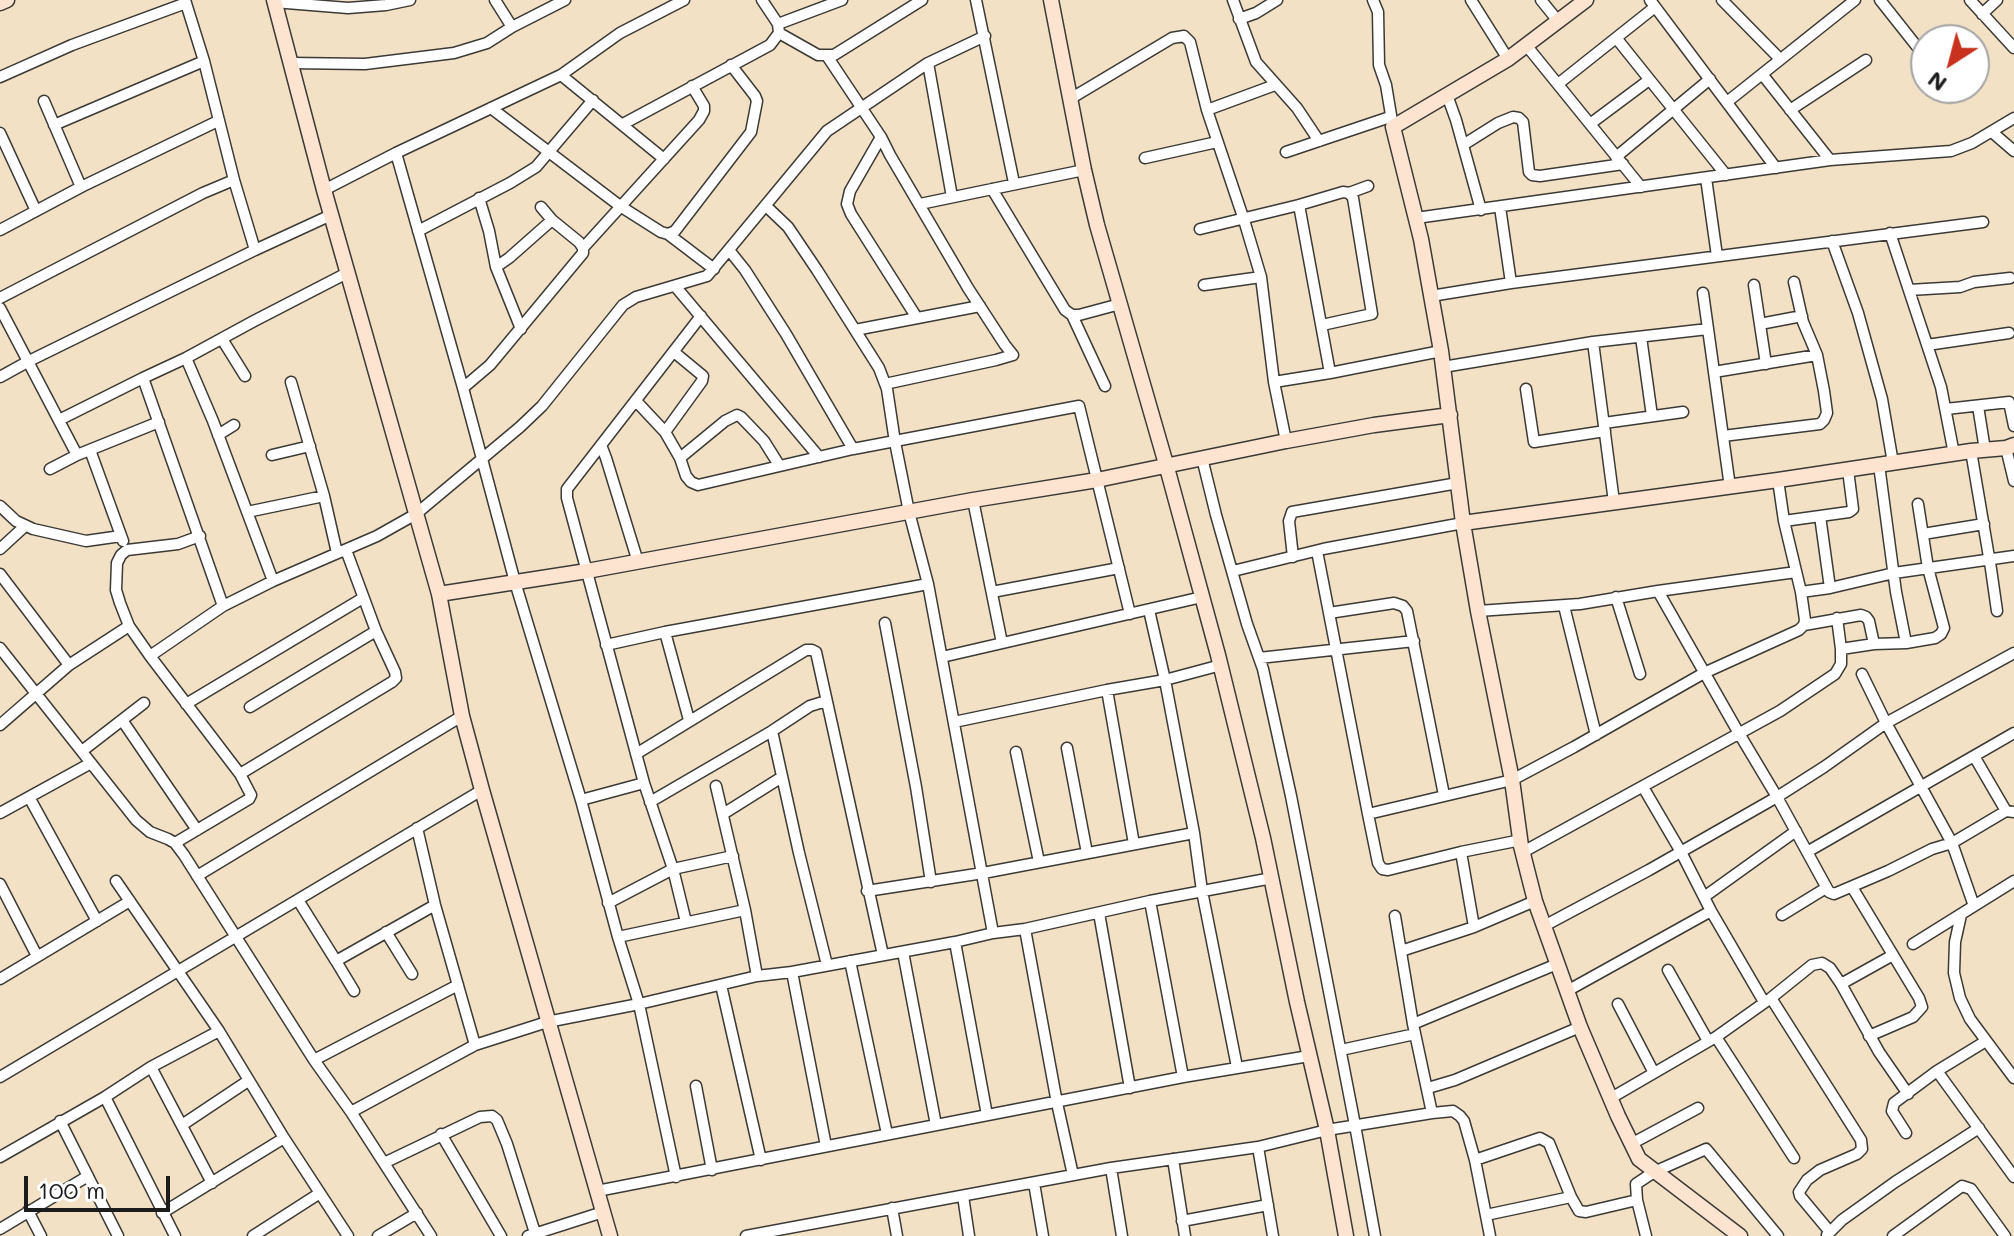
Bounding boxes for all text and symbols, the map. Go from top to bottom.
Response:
north arrow [1910,24,1990,104]
text: N [1922,66,1952,99]
scale bar [28,1160,174,1210]
text: 100 m [38,1174,105,1205]

